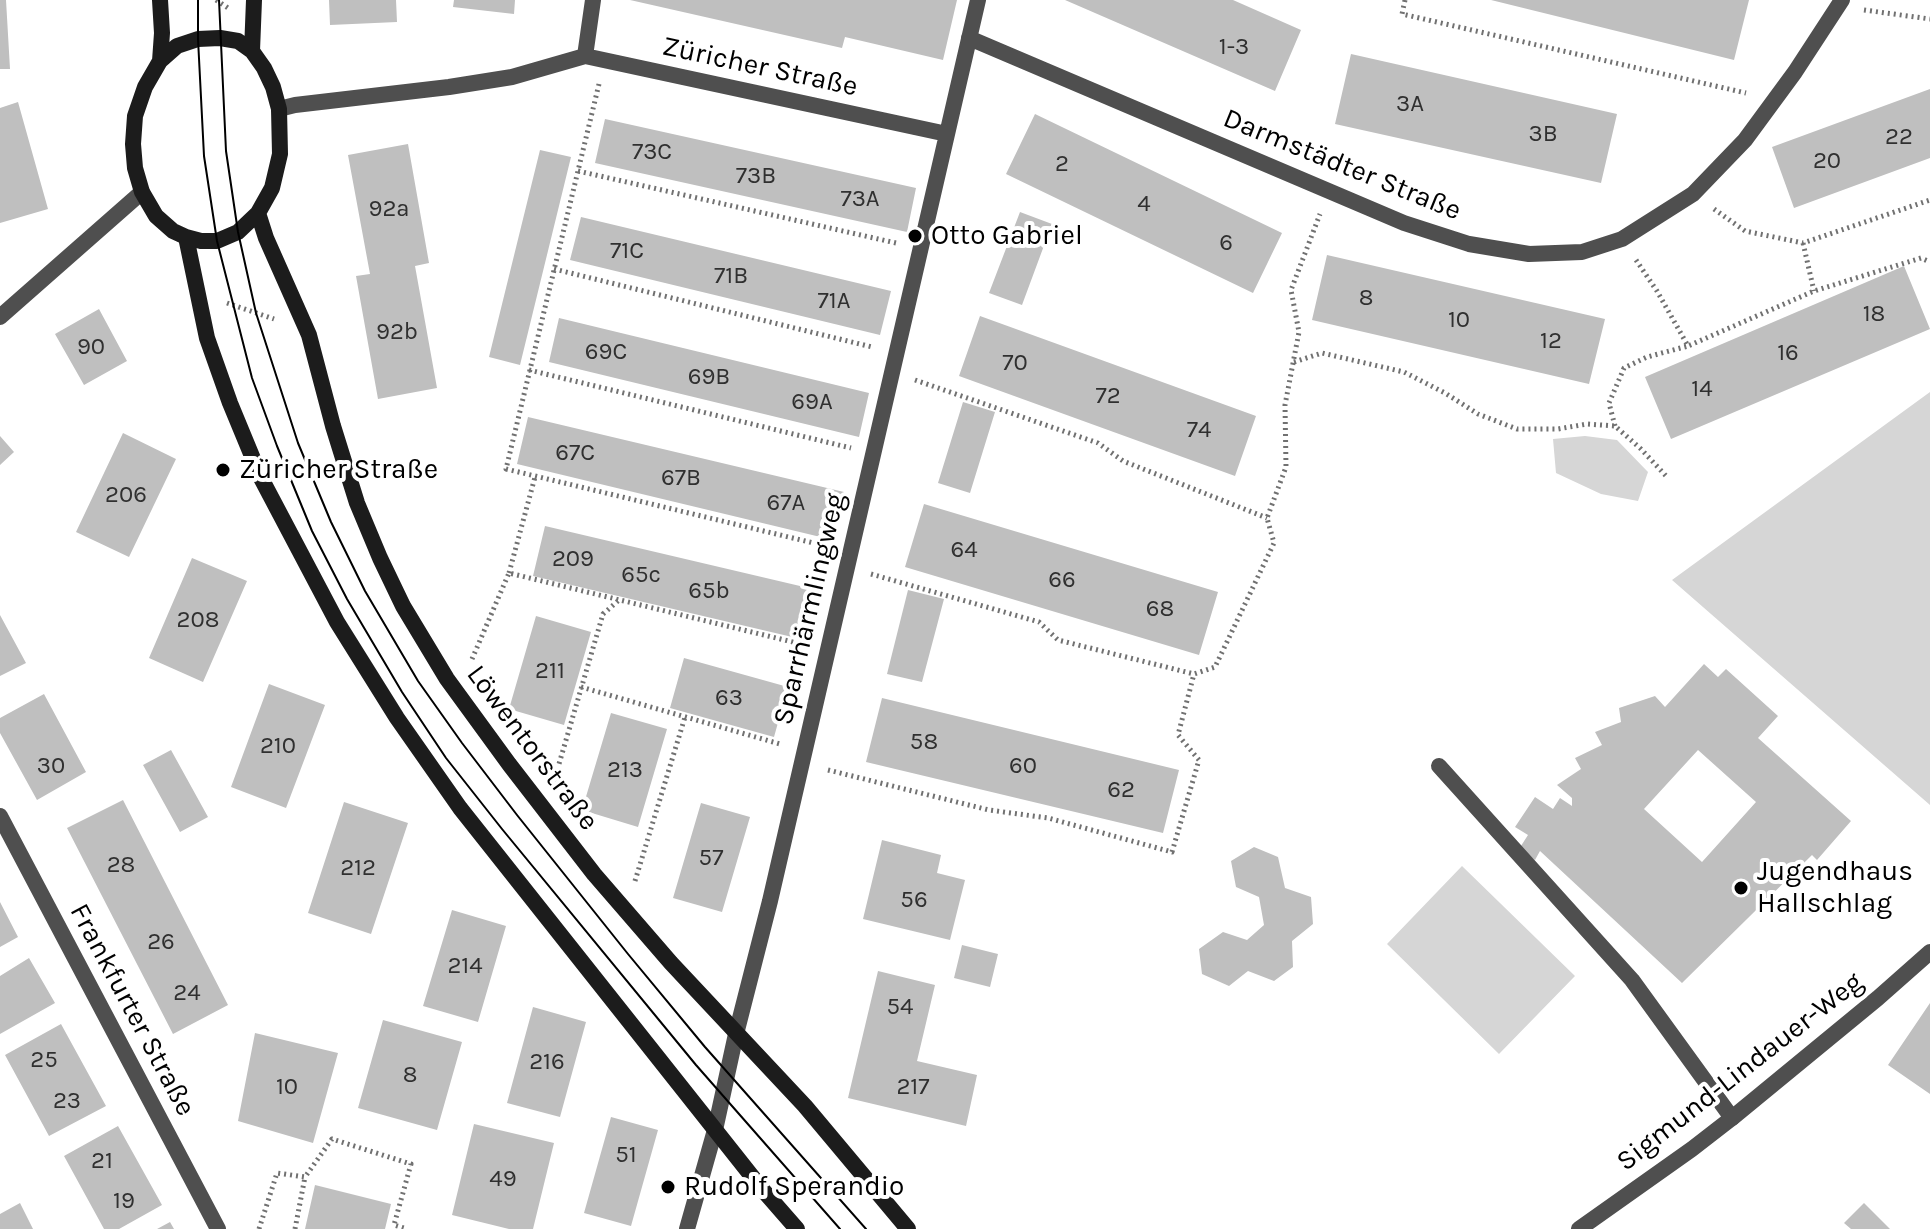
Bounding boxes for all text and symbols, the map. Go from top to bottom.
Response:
street label: Züricher Straße [659,30,861,104]
house number: 1-3 [1219,33,1249,61]
house number: 3A [1396,90,1424,118]
street label: Darmstädter Straße [1218,102,1466,228]
house number: 3B [1528,120,1558,148]
house number: 22 [1885,123,1913,151]
house number: 73C [632,138,672,166]
house number: 20 [1813,147,1841,175]
house number: 2 [1055,150,1069,178]
house number: 73B [736,162,776,190]
house number: 73A [840,185,880,213]
house number: 4 [1137,190,1151,218]
house number: 92a [368,195,410,223]
place label: Otto Gabriel [931,219,1083,253]
marker: Otto Gabriel [906,227,924,245]
house number: 6 [1219,229,1233,257]
house number: 71C [610,237,644,265]
house number: 71B [714,262,748,290]
house number: 8 [1359,284,1373,312]
house number: 71A [818,287,850,315]
house number: 18 [1863,300,1885,328]
house number: 10 [1448,306,1470,334]
house number: 92b [376,318,418,346]
house number: 12 [1540,327,1562,355]
house number: 90 [77,333,105,361]
house number: 69C [585,338,627,366]
house number: 16 [1777,339,1799,367]
house number: 70 [1002,349,1028,377]
house number: 69B [688,363,730,391]
house number: 14 [1691,375,1713,403]
house number: 72 [1095,382,1121,410]
house number: 69A [791,388,833,416]
house number: 74 [1187,416,1211,444]
house number: 67C [555,439,595,467]
place label: Züricher Straße [239,453,438,487]
marker: Züricher Straße [214,461,232,479]
house number: 67B [661,464,701,492]
house number: 206 [105,481,147,509]
house number: 67A [767,489,805,517]
street label: Sparrhärmlingweg [767,490,853,728]
house number: 64 [950,536,978,564]
house number: 209 [552,545,594,573]
house number: 65c [621,561,661,589]
house number: 66 [1048,566,1076,594]
house number: 65b [688,577,730,605]
house number: 68 [1146,595,1174,623]
house number: 208 [177,606,219,634]
house number: 211 [535,657,565,685]
street label: Löwentorstraße [459,659,605,837]
house number: 63 [715,684,743,712]
house number: 58 [910,728,938,756]
house number: 210 [260,732,296,760]
house number: 30 [37,752,65,780]
house number: 60 [1009,752,1037,780]
house number: 213 [607,756,643,784]
house number: 62 [1107,776,1135,804]
house number: 57 [699,844,723,872]
house number: 28 [107,851,135,879]
house number: 212 [340,854,376,882]
place label: Jugendhaus Hallschlag [1757,855,1913,921]
marker: Jugendhaus Hallschlag [1732,879,1750,897]
house number: 56 [900,886,928,914]
street label: Frankfurter Straße [62,898,202,1122]
house number: 26 [147,928,175,956]
house number: 214 [447,952,483,980]
street label: Sigmund-Lindauer-Weg [1610,965,1870,1179]
house number: 24 [173,979,201,1007]
house number: 54 [887,993,913,1021]
house number: 25 [30,1046,58,1074]
house number: 216 [529,1048,565,1076]
house number: 8 [403,1061,417,1089]
house number: 10 [276,1073,298,1101]
house number: 217 [896,1073,930,1101]
house number: 23 [53,1087,81,1115]
house number: 51 [615,1141,637,1169]
house number: 21 [91,1147,113,1175]
house number: 49 [489,1165,517,1193]
place label: Rudolf Sperandio [684,1170,904,1204]
marker: Rudolf Sperandio [659,1178,677,1196]
house number: 19 [113,1187,135,1215]

